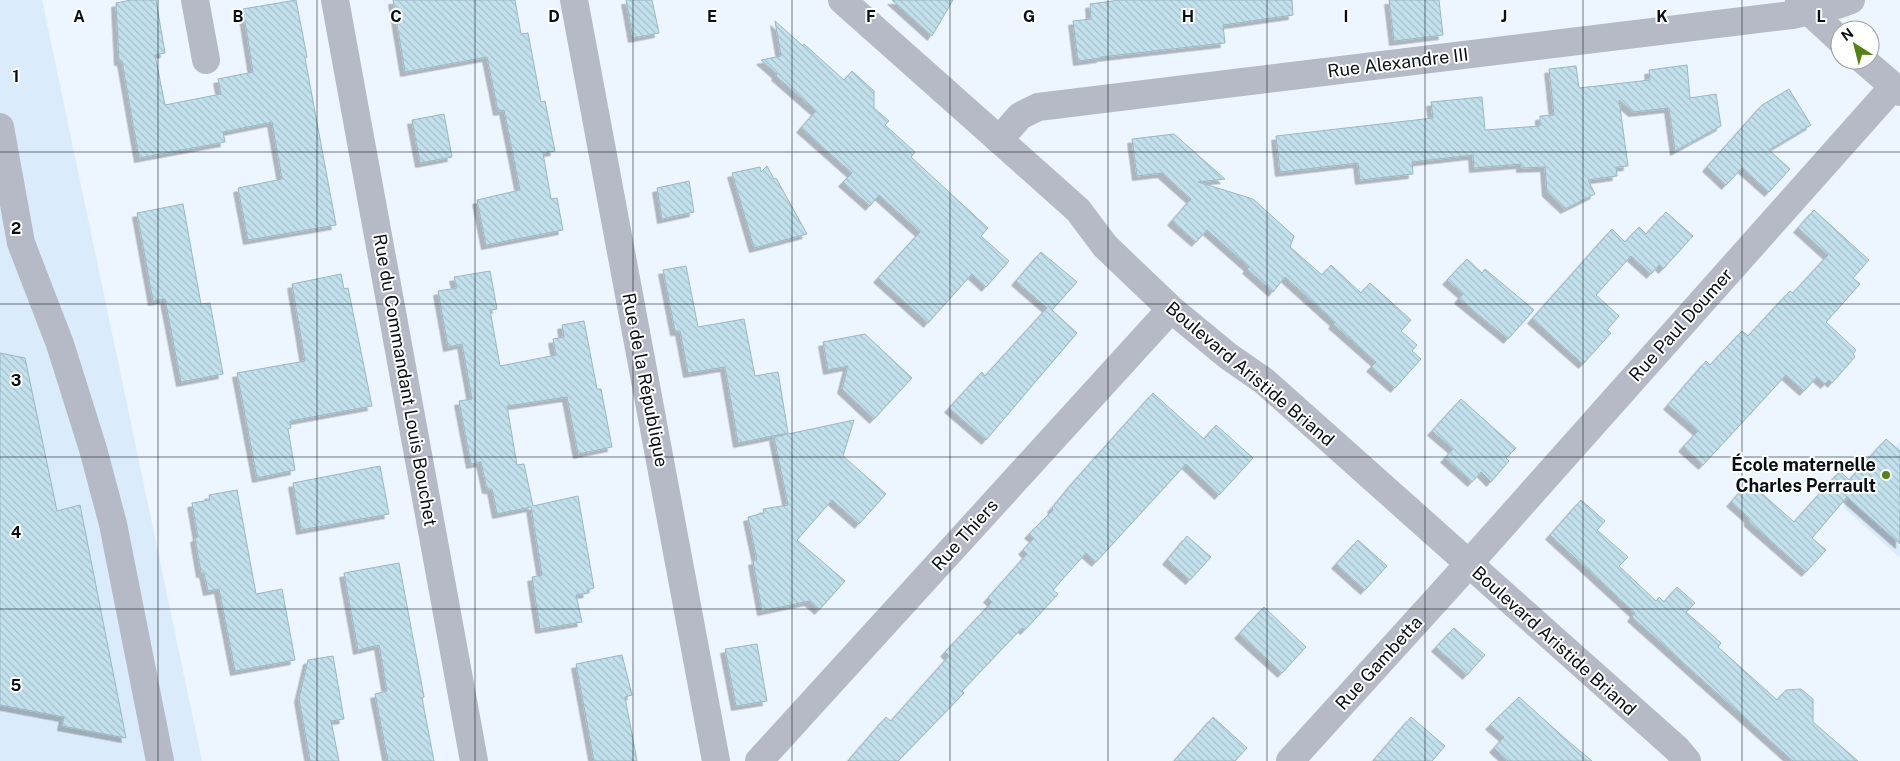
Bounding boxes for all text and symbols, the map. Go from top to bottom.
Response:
text: A [73,7,85,26]
text: B [233,7,244,26]
text: C [390,7,402,26]
text: D [548,7,560,26]
text: E [707,7,717,26]
text: F [866,7,876,26]
text: G [1023,7,1035,26]
text: H [1182,7,1194,26]
text: I [1344,7,1348,26]
text: J [1501,7,1507,26]
text: K [1656,7,1668,26]
text: L [1816,7,1826,26]
north arrow [1830,20,1880,70]
text: N [1838,25,1856,44]
street label: Rue Alexandre III [1326,43,1470,82]
text: 1 [13,67,19,86]
text: 2 [11,219,21,238]
street label: Rue du Commandant Louis Bouchet [369,232,442,528]
street label: Rue Paul Doumer [1624,264,1737,385]
street label: Rue de la République [618,291,673,469]
street label: Boulevard Aristide Briand [1162,297,1339,450]
text: 3 [11,371,21,390]
place label: École maternelle Charles Perrault [1731,453,1876,496]
marker: École maternelle Charles Perrault [1880,469,1892,481]
street label: Rue Thiers [927,495,1002,575]
text: 4 [11,523,22,542]
street label: Boulevard Aristide Briand [1468,562,1641,720]
street label: Rue Gambetta [1331,611,1426,714]
text: 5 [11,676,22,695]

